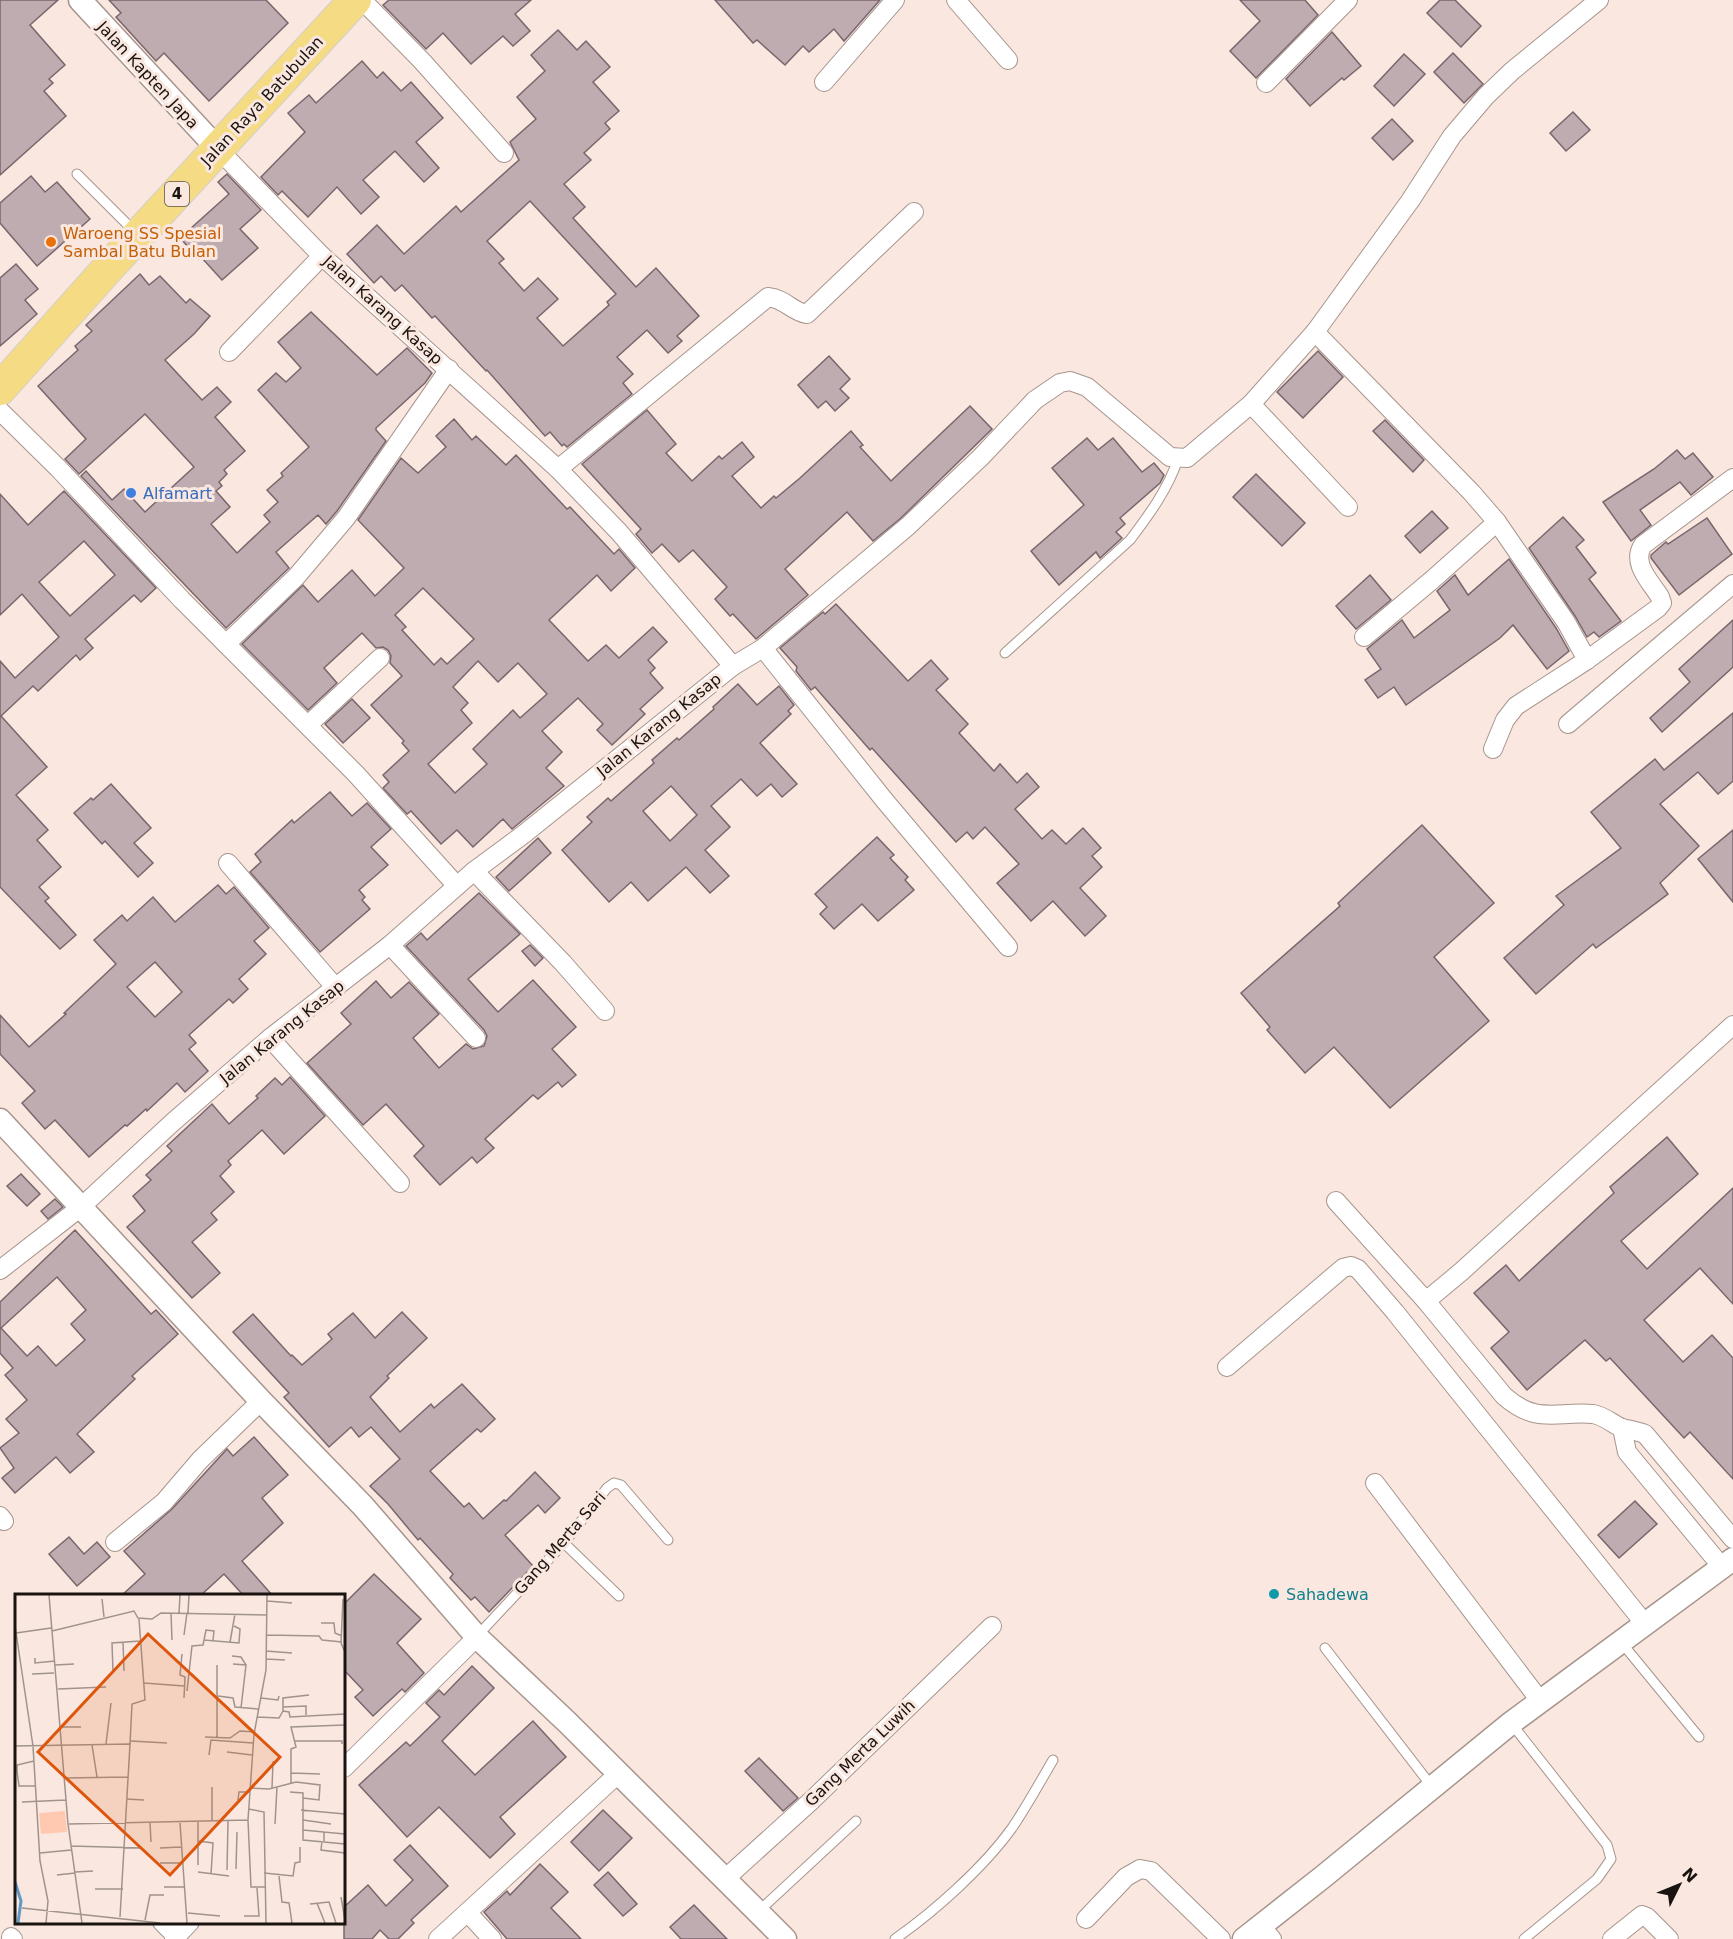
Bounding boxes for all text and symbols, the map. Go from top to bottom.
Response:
street label: Jalan Kapten Japa [93,17,203,133]
street label: Jalan Raya Batubulan [196,32,327,171]
road number: 4 [165,182,189,206]
place label: Waroeng SS Spesial Sambal Batu Bulan [63,224,221,261]
marker: Waroeng SS Spesial Sambal Batu Bulan [44,235,58,249]
street label: Jalan Karang Kasap [319,251,447,369]
place label: Alfamart [143,484,212,503]
marker: Alfamart [124,486,138,500]
street label: Jalan Karang Kasap [592,669,725,781]
street label: Jalan Karang Kasap [215,976,348,1088]
street label: Gang Merta Sari [510,1488,610,1598]
place label: Sahadewa [1286,1585,1369,1604]
marker: Sahadewa [1267,1587,1281,1601]
inset map [15,1594,345,1924]
street label: Gang Merta Luwih [801,1696,919,1810]
north arrow [1649,1855,1709,1915]
text: N [1678,1864,1701,1886]

